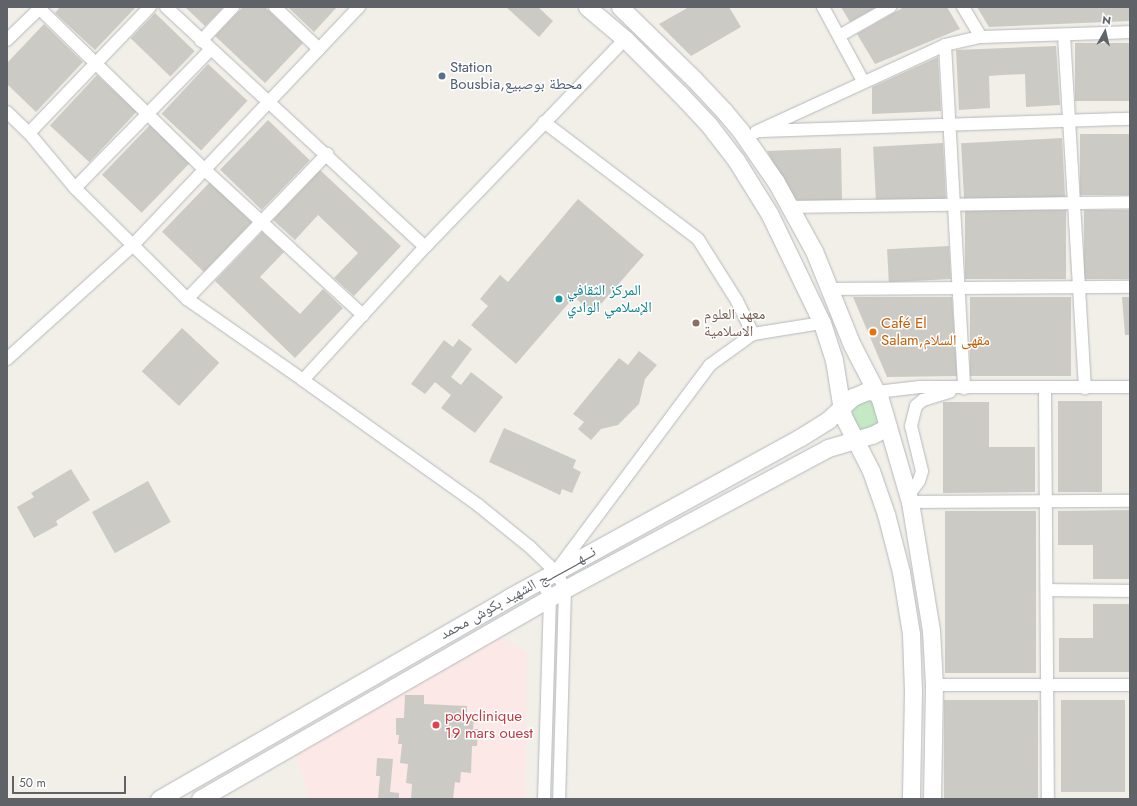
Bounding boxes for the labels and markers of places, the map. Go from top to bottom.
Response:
place label: Station Bousbia,محطة بوصبيع [450,58,582,93]
marker: Station Bousbia,محطة بوصبيع [437,71,447,81]
place label: المركز الثقافي الإسلامي الوادي [567,281,652,316]
marker: المركز الثقافي الإسلامي الوادي [554,294,564,304]
place label: معهد العلوم الاسلامية [704,305,765,340]
place label: Café El Salam,مقهى السلام [881,314,990,349]
marker: معهد العلوم الاسلامية [691,318,701,328]
marker: Café El Salam,مقهى السلام [868,327,878,337]
place label: polyclinique 19 mars ouest [445,707,533,742]
marker: polyclinique 19 mars ouest [430,719,442,731]

